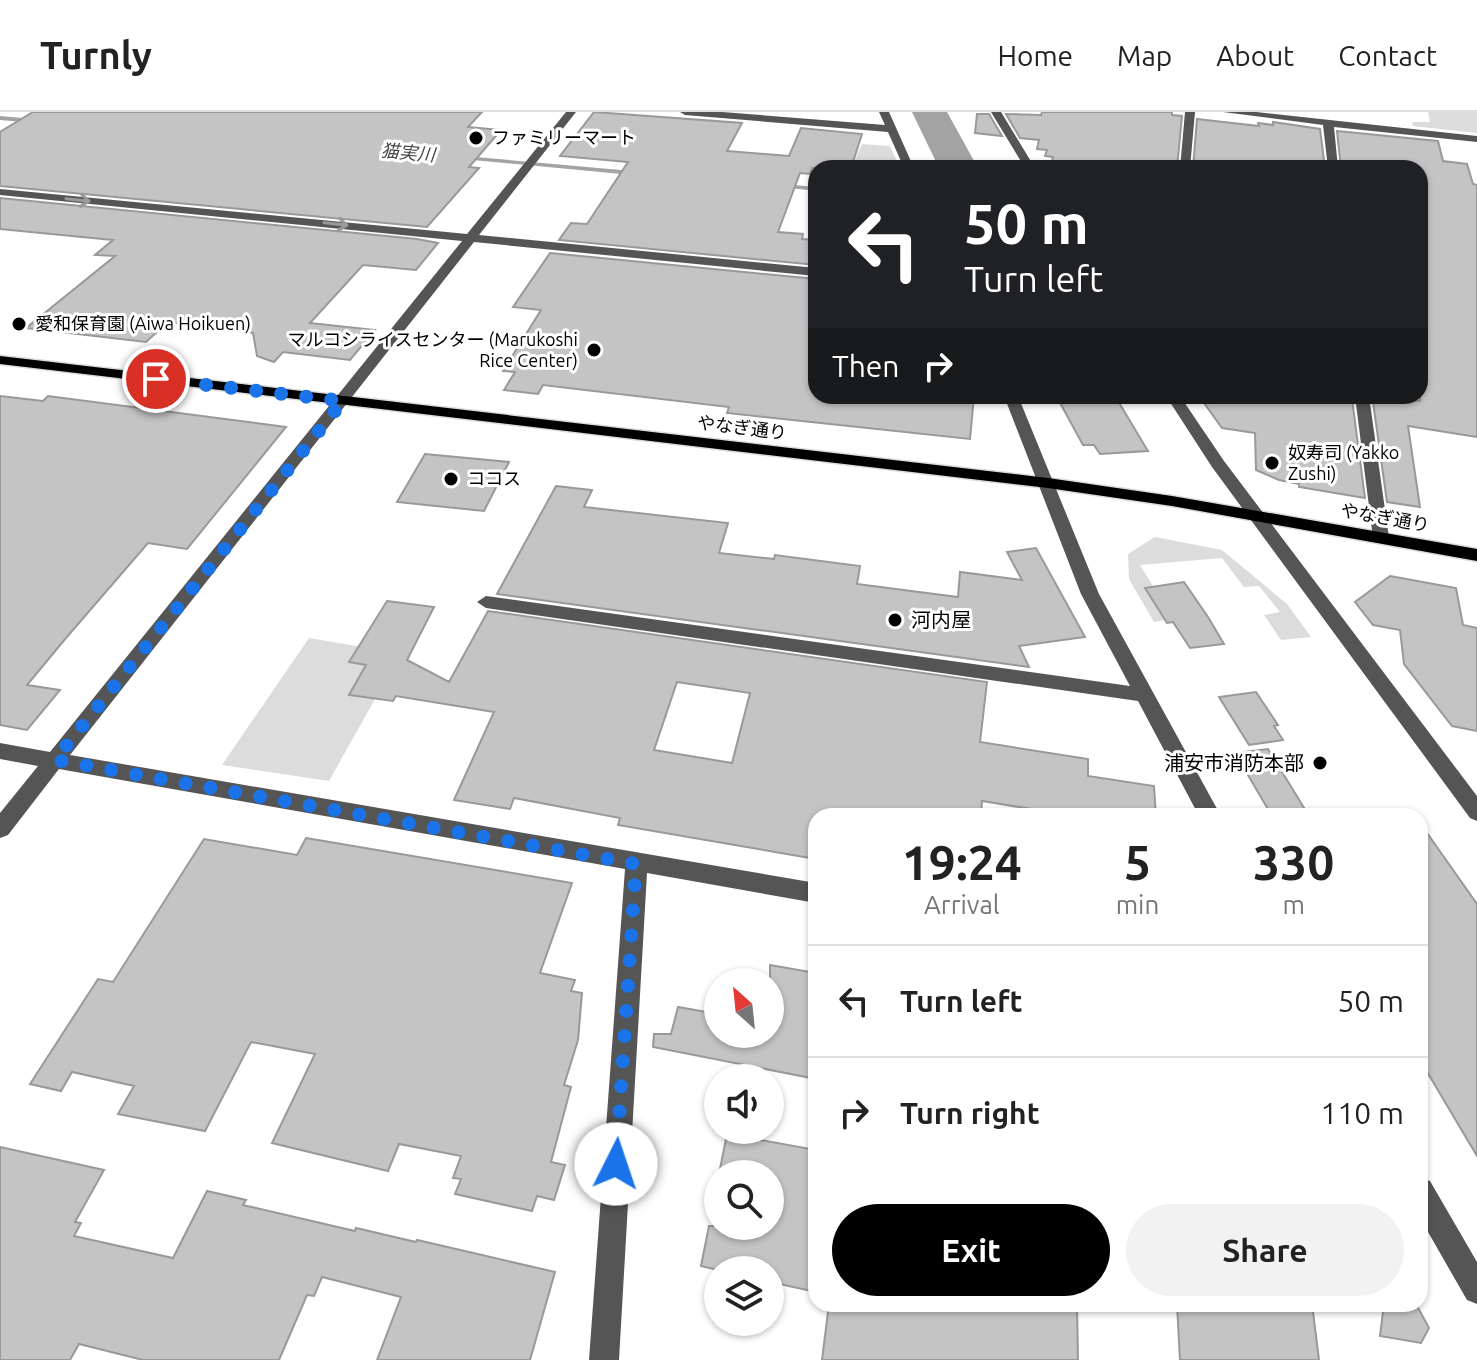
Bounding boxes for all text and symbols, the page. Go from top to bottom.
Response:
text: Turnly [40,34,152,76]
text: Home [998,40,1073,71]
text: Map [1117,40,1172,71]
text: About [1216,40,1294,71]
text: Contact [1338,40,1437,71]
place label: ファミリーマート [492,127,636,147]
marker: ファミリーマート [467,129,485,147]
water label: 猫実川 [380,140,438,164]
icon: left [832,192,936,296]
text: 50 m [964,192,1089,255]
one-way arrow [64,193,91,208]
one-way arrow [323,217,349,232]
text: Turn left [964,258,1103,299]
place label: 愛和保育園 (Aiwa Hoikuen) [35,313,251,334]
marker: 愛和保育園 (Aiwa Hoikuen) [10,315,28,333]
place label: マルコシライスセンター (Marukoshi Rice Center) [287,329,578,371]
marker: マルコシライスセンター (Marukoshi Rice Center) [585,341,603,359]
icon: right [916,344,960,388]
pin [122,345,190,413]
text: Then [832,349,900,383]
icon: arrive [134,357,178,401]
street label: やなぎ通り [696,412,788,442]
place label: 奴寿司 (Yakko Zushi) [1288,442,1399,484]
marker: 奴寿司 (Yakko Zushi) [1263,454,1281,472]
place label: ココス [467,468,521,488]
marker: ココス [442,470,460,488]
street label: やなぎ通り [1339,499,1431,535]
place label: 河内屋 [911,608,971,631]
marker: 河内屋 [886,611,904,629]
place label: 浦安市消防本部 [1164,751,1304,774]
marker: 浦安市消防本部 [1311,754,1329,772]
text: 19:24 [902,835,1022,889]
text: 5 [1124,835,1151,889]
text: 330 [1253,835,1334,889]
text: Arrival [924,890,1000,919]
text: min [1116,890,1159,919]
text: m [1282,890,1305,919]
north arrow [704,968,784,1048]
map controls [704,968,784,1336]
icon: left [832,979,876,1023]
text: Turn left [900,984,1022,1018]
text: 50 m [1337,984,1404,1018]
button: sound [704,1064,784,1144]
icon: right [832,1091,876,1135]
text: Turn right [900,1096,1040,1130]
text: 110 m [1320,1096,1404,1130]
position arrow [574,1122,658,1206]
button: search [704,1160,784,1240]
button: Exit [832,1204,1110,1296]
button: Share [1126,1204,1404,1296]
button: layers [704,1256,784,1336]

